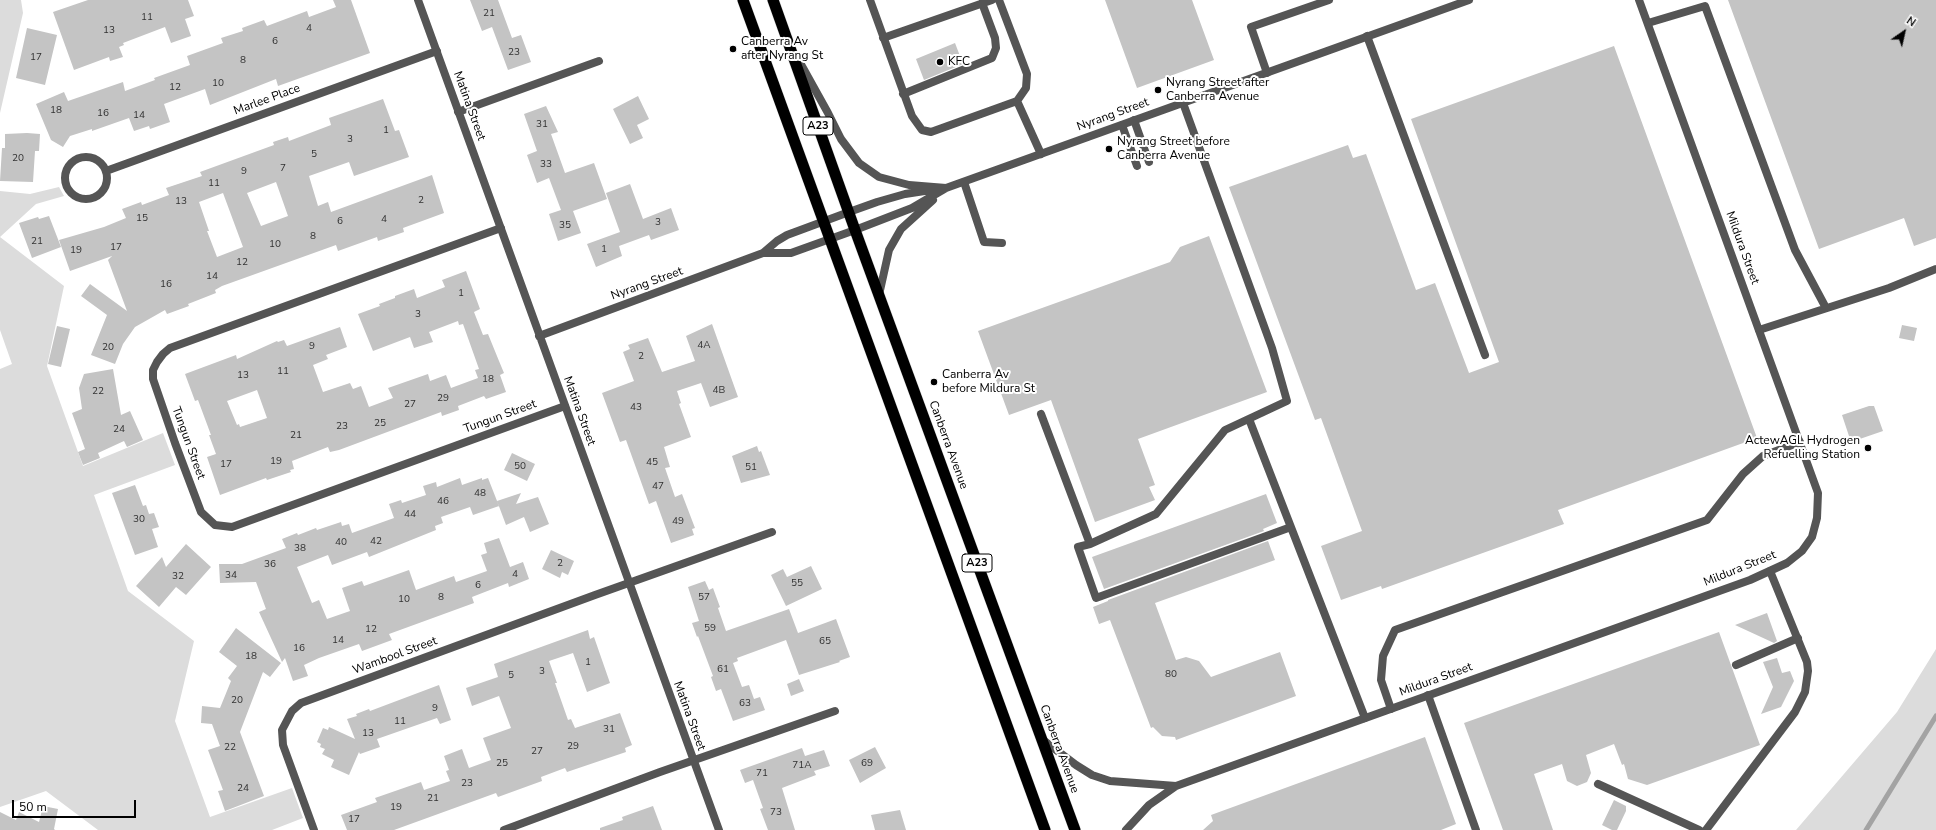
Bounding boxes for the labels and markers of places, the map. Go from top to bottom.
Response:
place label: Canberra Av after Nyrang St [741,35,823,63]
marker: Canberra Av after Nyrang St [728,44,738,54]
place label: KFC [948,55,970,69]
marker: KFC [935,57,945,67]
place label: Nyrang Street after Canberra Avenue [1166,76,1269,104]
marker: Nyrang Street after Canberra Avenue [1153,85,1163,95]
place label: Nyrang Street before Canberra Avenue [1117,135,1230,163]
marker: Nyrang Street before Canberra Avenue [1104,144,1114,154]
place label: Canberra Av before Mildura St [942,368,1035,396]
marker: Canberra Av before Mildura St [929,377,939,387]
place label: ActewAGL Hydrogen Refuelling Station [1745,434,1860,462]
marker: ActewAGL Hydrogen Refuelling Station [1863,443,1873,453]

